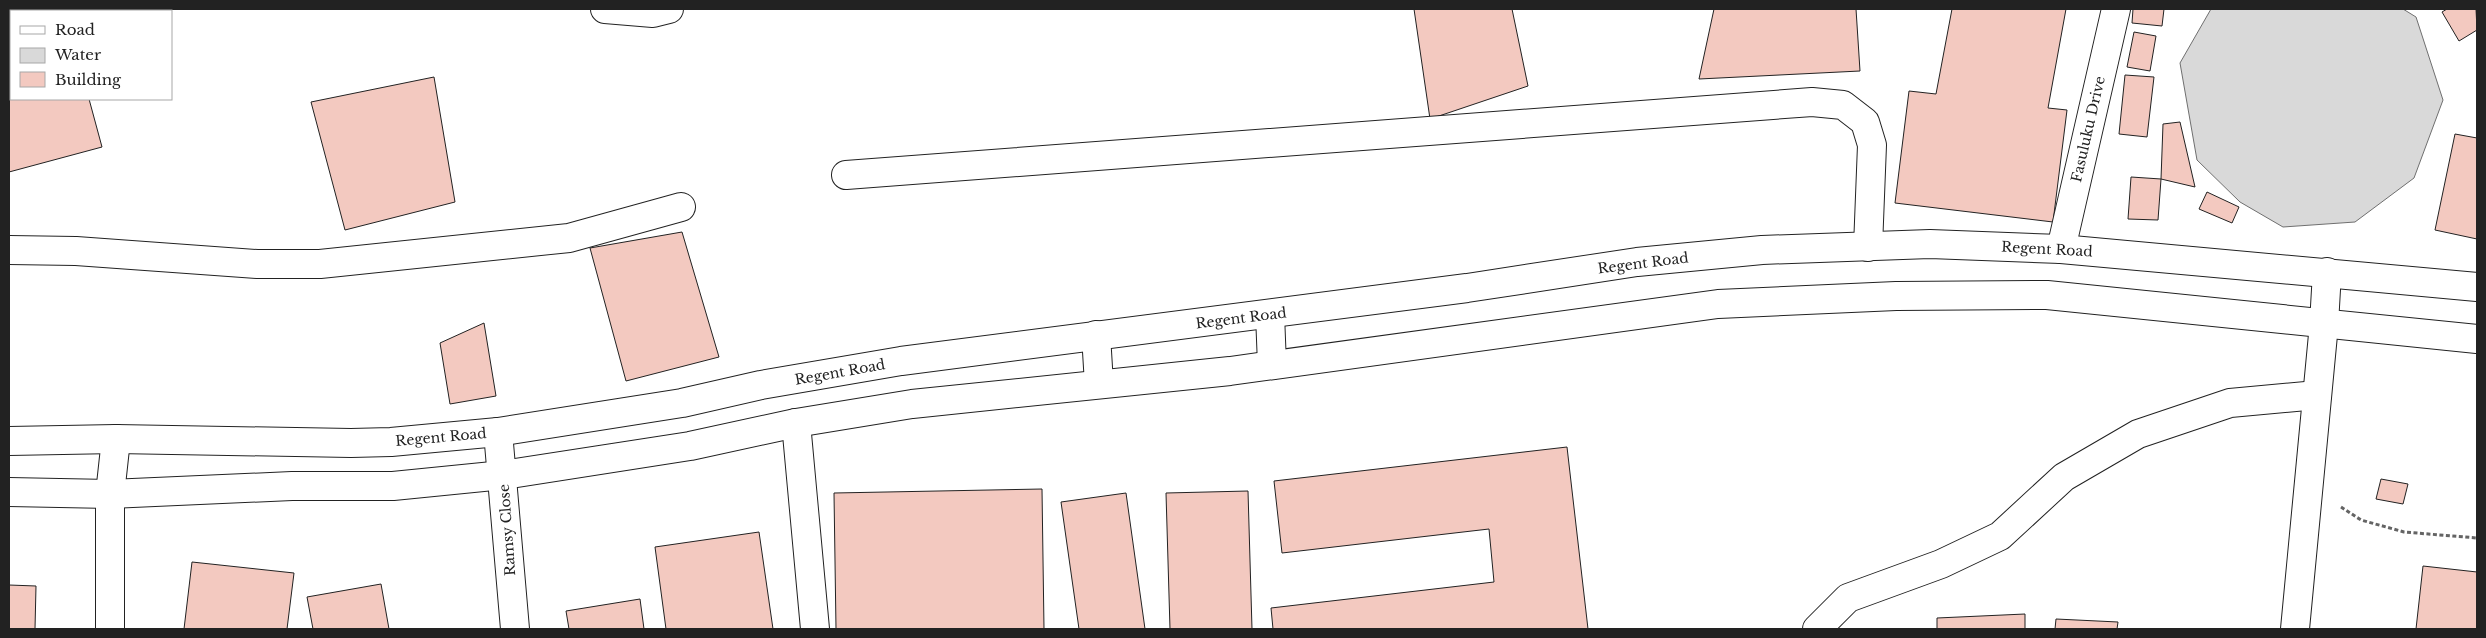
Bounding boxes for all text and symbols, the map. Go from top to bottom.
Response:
legend [10,10,172,100]
text: Road [55,20,95,39]
text: Water [54,45,102,64]
text: Building [55,70,122,89]
street label: Fasuluku Drive [2067,74,2109,184]
street label: Regent Road [2001,238,2094,260]
street label: Regent Road [1596,248,1690,278]
street label: Regent Road [1194,303,1288,333]
street label: Regent Road [793,355,887,389]
street label: Regent Road [395,424,488,450]
street label: Ramsy Close [495,484,519,576]

